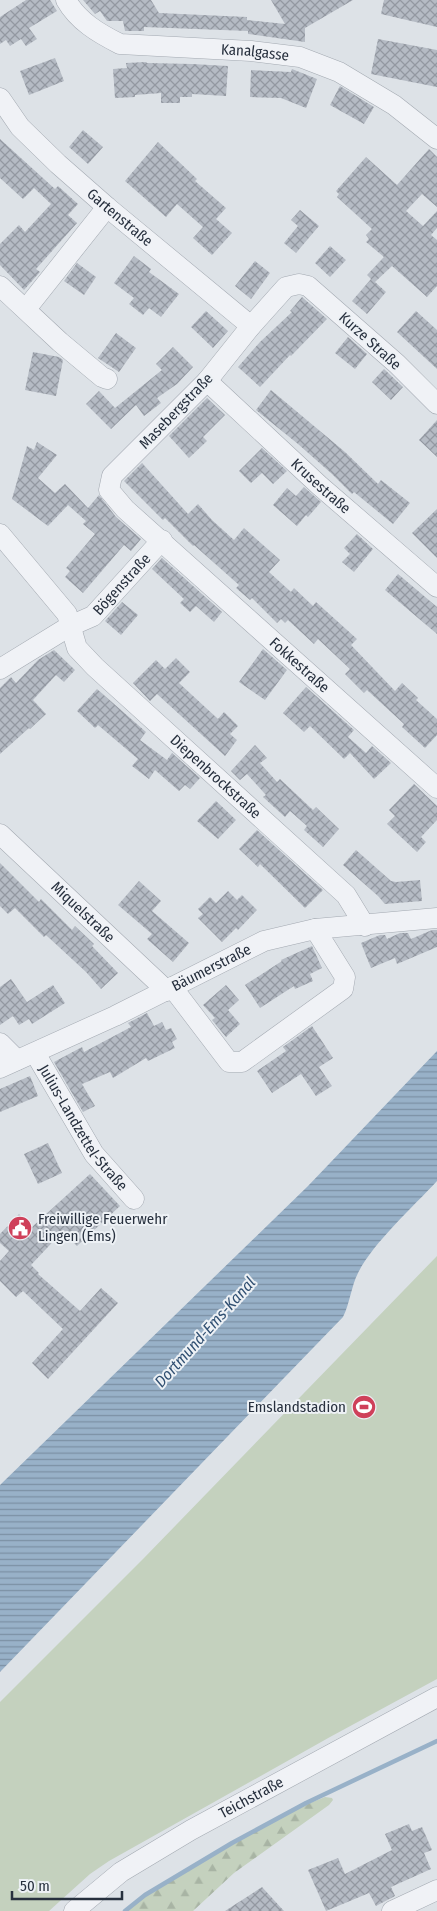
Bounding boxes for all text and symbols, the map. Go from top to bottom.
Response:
street label: Kanalgasse [220,40,290,65]
street label: Gartenstraße [83,185,156,250]
street label: Kurze Straße [335,308,405,374]
street label: Masebergstraße [136,370,216,452]
street label: Krusestraße [287,455,354,517]
street label: Bögenstraße [89,550,154,619]
street label: Fokkestraße [266,634,333,697]
street label: Diepenbrockstraße [167,731,265,822]
street label: Miquelstraße [48,878,119,946]
street label: Bäumerstraße [169,940,254,995]
street label: Julius-Landzettel-Straße [35,1061,131,1194]
place label: Freiwillige Feuerwehr Lingen (Ems) [38,1210,168,1245]
public building icon: Freiwillige Feuerwehr Lingen (Ems) [7,1215,33,1241]
water label: Dortmund-Ems-Kanal [151,1273,259,1391]
sports icon: Emslandstadion [351,1394,377,1420]
place label: Emslandstadion [248,1398,346,1416]
street label: Teichstraße [216,1773,286,1822]
scale bar [12,1868,122,1900]
text: 50 m [20,1877,50,1895]

